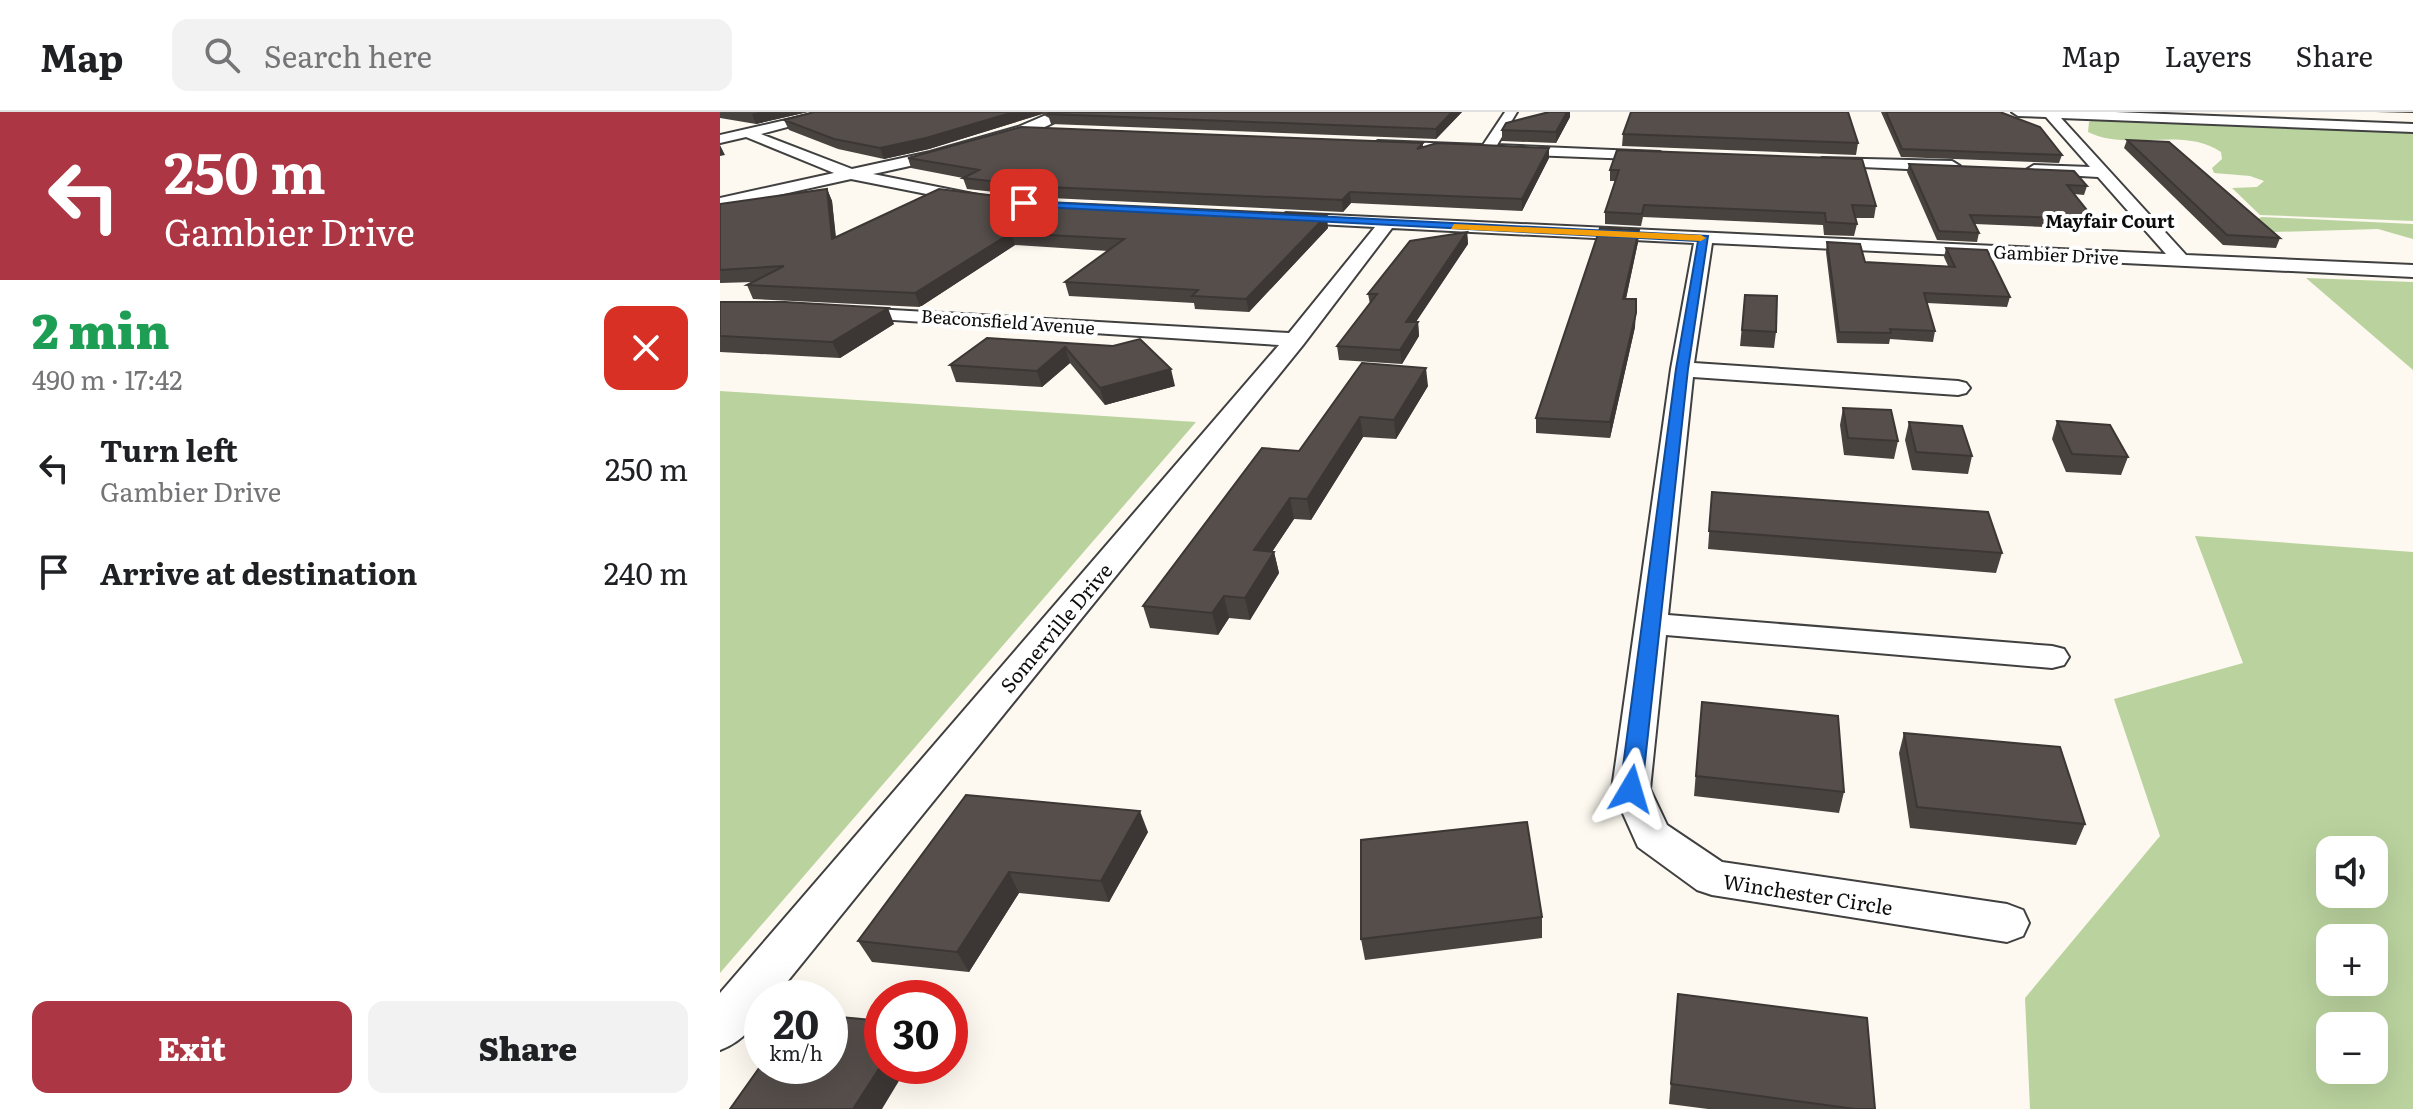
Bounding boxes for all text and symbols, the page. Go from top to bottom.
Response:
search box [172,19,732,91]
text: Map [40,27,124,84]
icon: search [200,33,244,77]
text: Search here [264,33,432,77]
text: Map [2061,34,2120,76]
text: Layers [2164,34,2251,76]
text: Share [2295,34,2373,76]
text: 250 m [164,128,326,211]
icon: left [32,144,136,248]
pin [990,169,1058,237]
icon: arrive [1002,181,1046,225]
text: Gambier Drive [164,204,415,257]
district label: Mayfair Court [2045,207,2175,234]
street label: Gambier Drive [1993,237,2119,271]
text: 2 min [32,293,170,364]
street label: Beaconsfield Avenue [920,301,1096,341]
button: close [604,306,688,390]
text: 490 m · 17:42 [32,359,183,398]
text: Turn left [100,427,238,471]
icon: left [32,446,76,490]
text: 250 m [605,446,688,490]
text: Gambier Drive [100,471,281,510]
icon: arrive [32,550,76,594]
text: Arrive at destination [100,550,417,594]
text: 240 m [604,550,688,594]
street label: Somerville Drive [992,556,1118,698]
position arrow [1589,747,1673,831]
map controls [2316,836,2388,1084]
button: sound [2316,836,2388,908]
street label: Winchester Circle [1721,865,1895,921]
button: + [2316,924,2388,996]
speed limit sign: 30 [864,980,968,1084]
text: 20 [773,992,819,1051]
button: Exit [32,1001,352,1093]
button: Share [368,1001,688,1093]
button: − [2316,1012,2388,1084]
text: km/h [769,1037,823,1067]

